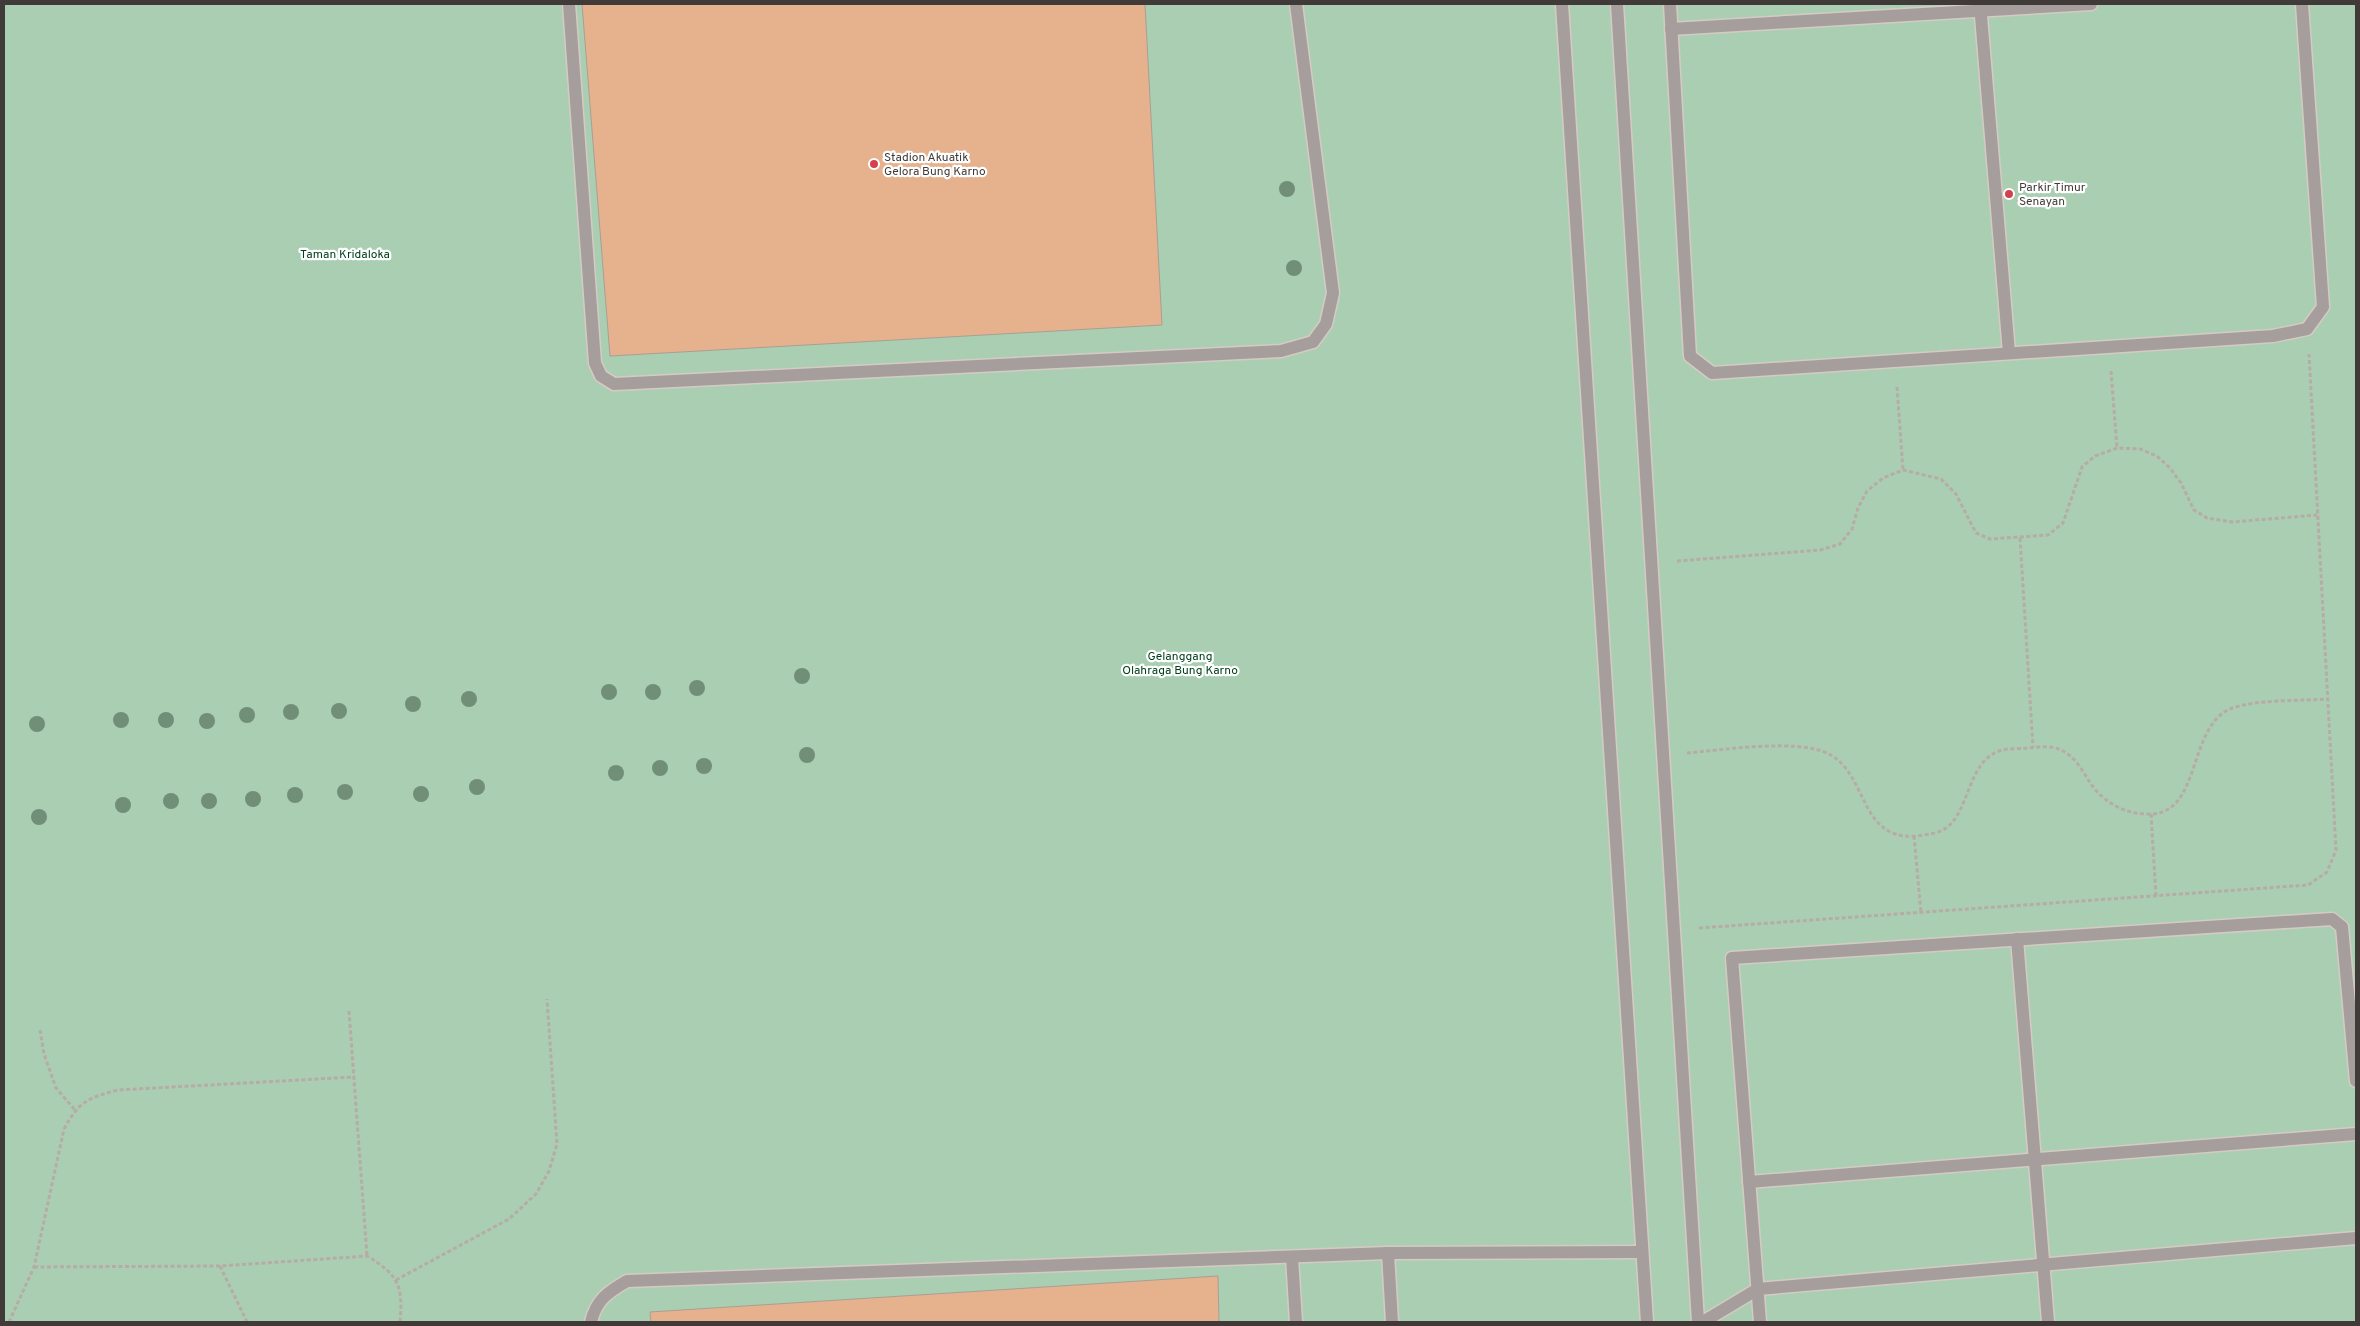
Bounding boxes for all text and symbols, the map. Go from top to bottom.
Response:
place label: Stadion Akuatik Gelora Bung Karno [884,150,986,180]
marker: Stadion Akuatik Gelora Bung Karno [868,158,880,170]
place label: Parkir Timur Senayan [2019,180,2086,210]
marker: Parkir Timur Senayan [2003,188,2015,200]
park label: Taman Kridaloka [300,247,390,263]
park label: Gelanggang Olahraga Bung Karno [1122,649,1238,679]

